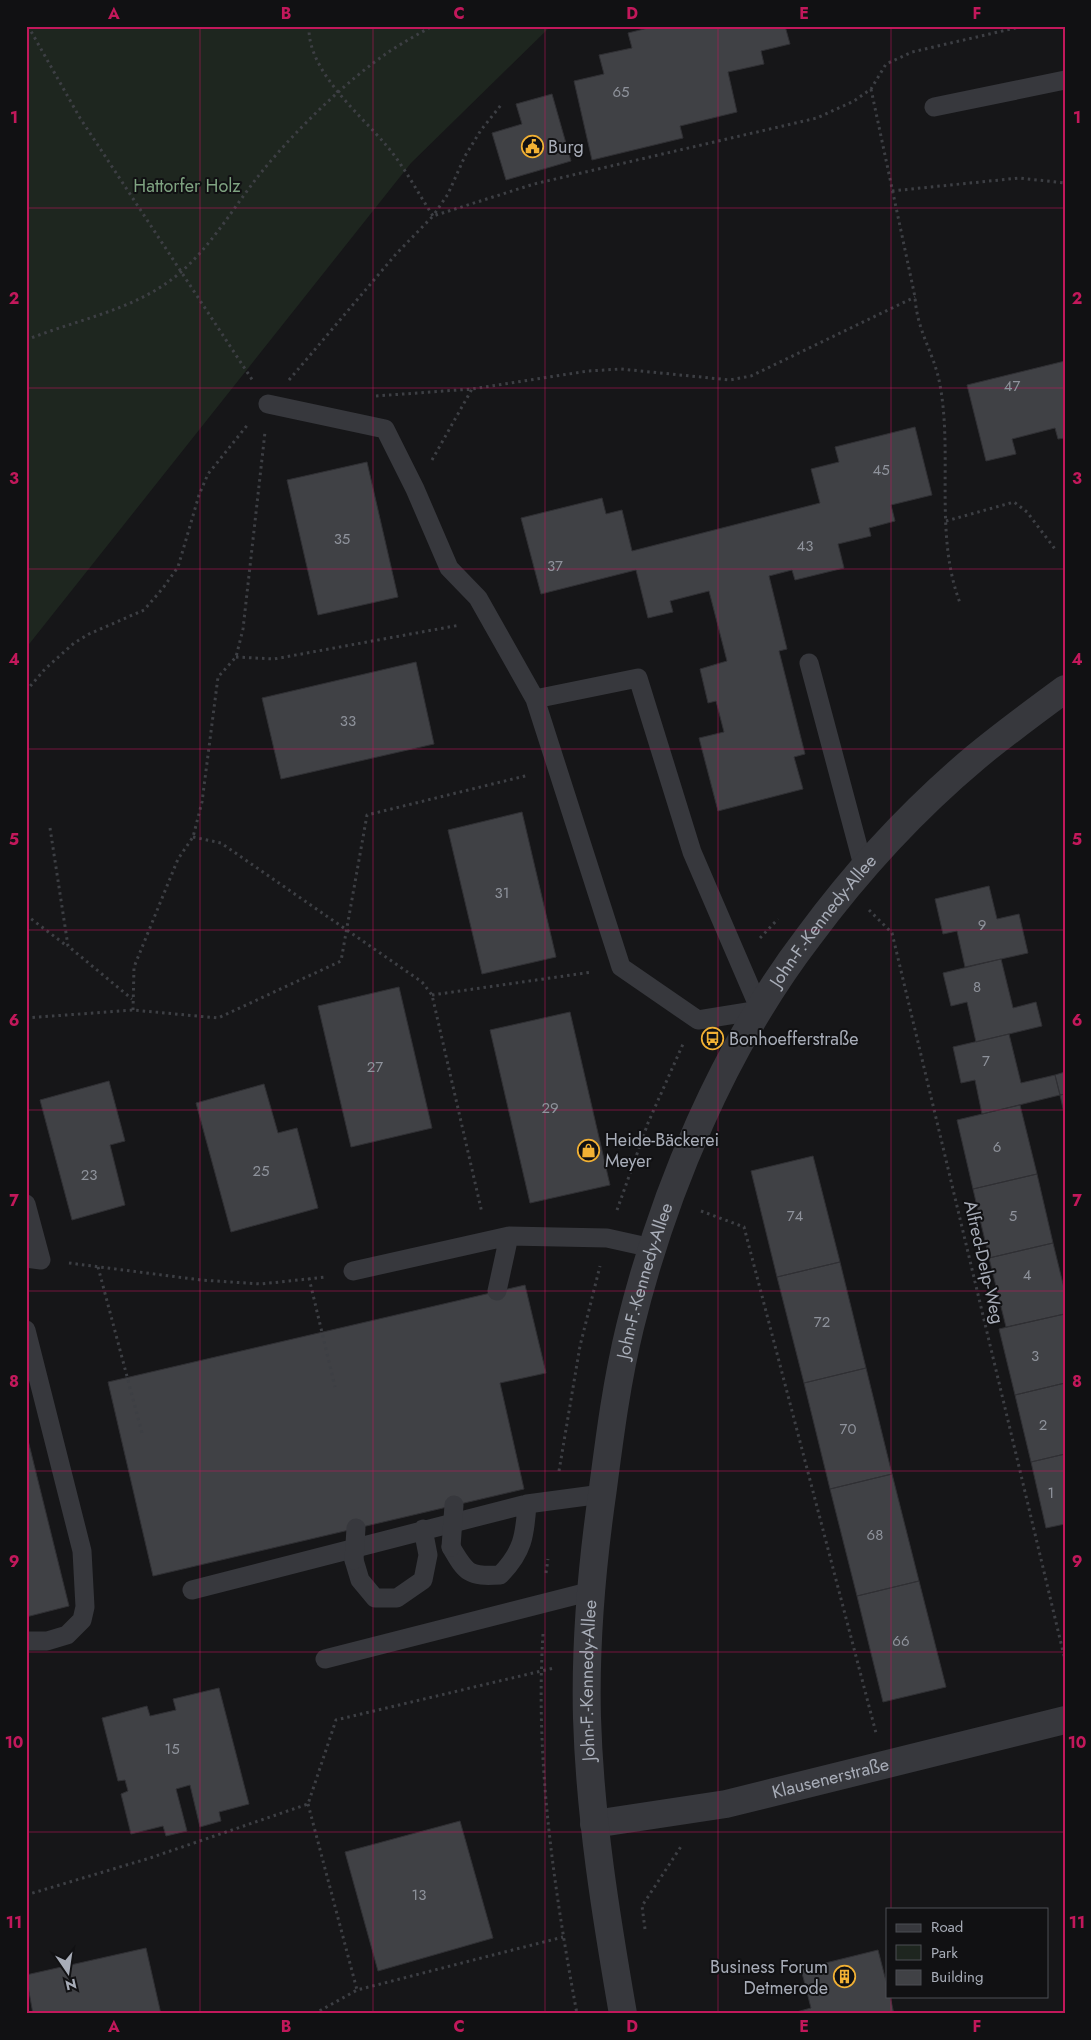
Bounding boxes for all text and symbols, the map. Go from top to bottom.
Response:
text: A [107,2,120,25]
text: B [281,2,291,25]
text: C [453,2,465,25]
text: D [626,2,638,25]
text: E [799,2,809,25]
text: F [973,2,981,25]
house number: 65 [612,81,630,103]
text: 1 [10,106,18,129]
text: 1 [1073,106,1081,129]
place label: Burg [548,134,584,160]
public building icon: Burg [520,135,544,159]
park label: Hattorfer Holz [133,173,241,199]
text: 2 [9,287,19,310]
text: 2 [1072,287,1082,310]
house number: 47 [1004,375,1020,397]
house number: 45 [872,459,890,481]
text: 3 [9,467,19,490]
text: 3 [1072,467,1082,490]
house number: 35 [334,528,350,550]
house number: 43 [797,535,813,557]
house number: 37 [547,555,563,577]
text: 4 [8,648,20,671]
text: 4 [1071,648,1083,671]
house number: 33 [340,710,356,732]
text: 5 [9,828,19,851]
text: 5 [1072,828,1082,851]
street label: John-F.-Kennedy-Allee [762,849,883,994]
house number: 31 [495,882,509,904]
house number: 9 [978,914,986,936]
house number: 8 [973,976,981,998]
text: 6 [9,1009,19,1032]
text: 6 [1072,1009,1082,1032]
place label: Bonhoefferstraße [729,1026,858,1052]
bus stop icon: Bonhoefferstraße [701,1027,725,1051]
house number: 7 [982,1050,990,1072]
house number: 27 [367,1056,383,1078]
house number: 29 [541,1097,559,1119]
place label: Heide-Bäckerei Meyer [605,1127,719,1174]
house number: 6 [993,1136,1001,1158]
shop icon: Heide-Bäckerei Meyer [577,1138,601,1162]
house number: 25 [253,1160,270,1182]
house number: 23 [81,1164,97,1186]
text: 7 [9,1189,19,1212]
text: 7 [1072,1189,1082,1212]
street label: Alfred-Delp-Weg [957,1198,1011,1326]
street label: John-F.-Kennedy-Allee [610,1199,680,1363]
house number: 74 [787,1205,804,1227]
house number: 5 [1009,1205,1017,1227]
house number: 4 [1023,1264,1032,1286]
house number: 72 [814,1311,830,1333]
house number: 3 [1031,1345,1039,1367]
text: 8 [9,1370,19,1393]
text: 8 [1072,1370,1082,1393]
house number: 2 [1039,1414,1047,1436]
house number: 70 [840,1418,856,1440]
house number: 1 [1048,1482,1054,1504]
house number: 68 [867,1524,883,1546]
text: 9 [9,1550,19,1573]
text: 9 [1072,1550,1082,1573]
street label: John-F.-Kennedy-Allee [574,1599,603,1764]
house number: 66 [892,1630,910,1652]
text: 10 [5,1731,23,1754]
text: 10 [1068,1731,1086,1754]
house number: 15 [164,1738,180,1760]
street label: Klausenerstraße [769,1751,892,1805]
house number: 13 [412,1884,426,1906]
legend [886,1908,1048,1998]
text: 11 [6,1911,22,1934]
text: 11 [1069,1911,1085,1934]
text: Road [931,1916,963,1938]
text: Park [931,1942,958,1964]
north arrow [42,1948,92,1998]
place label: Business Forum Detmerode [710,1954,828,2001]
building icon: Business Forum Detmerode [832,1965,856,1989]
text: Building [931,1966,983,1988]
text: N [63,1974,79,1996]
text: A [107,2015,120,2038]
text: B [281,2015,291,2038]
text: C [453,2015,465,2038]
text: D [626,2015,638,2038]
text: E [799,2015,809,2038]
text: F [973,2015,981,2038]

